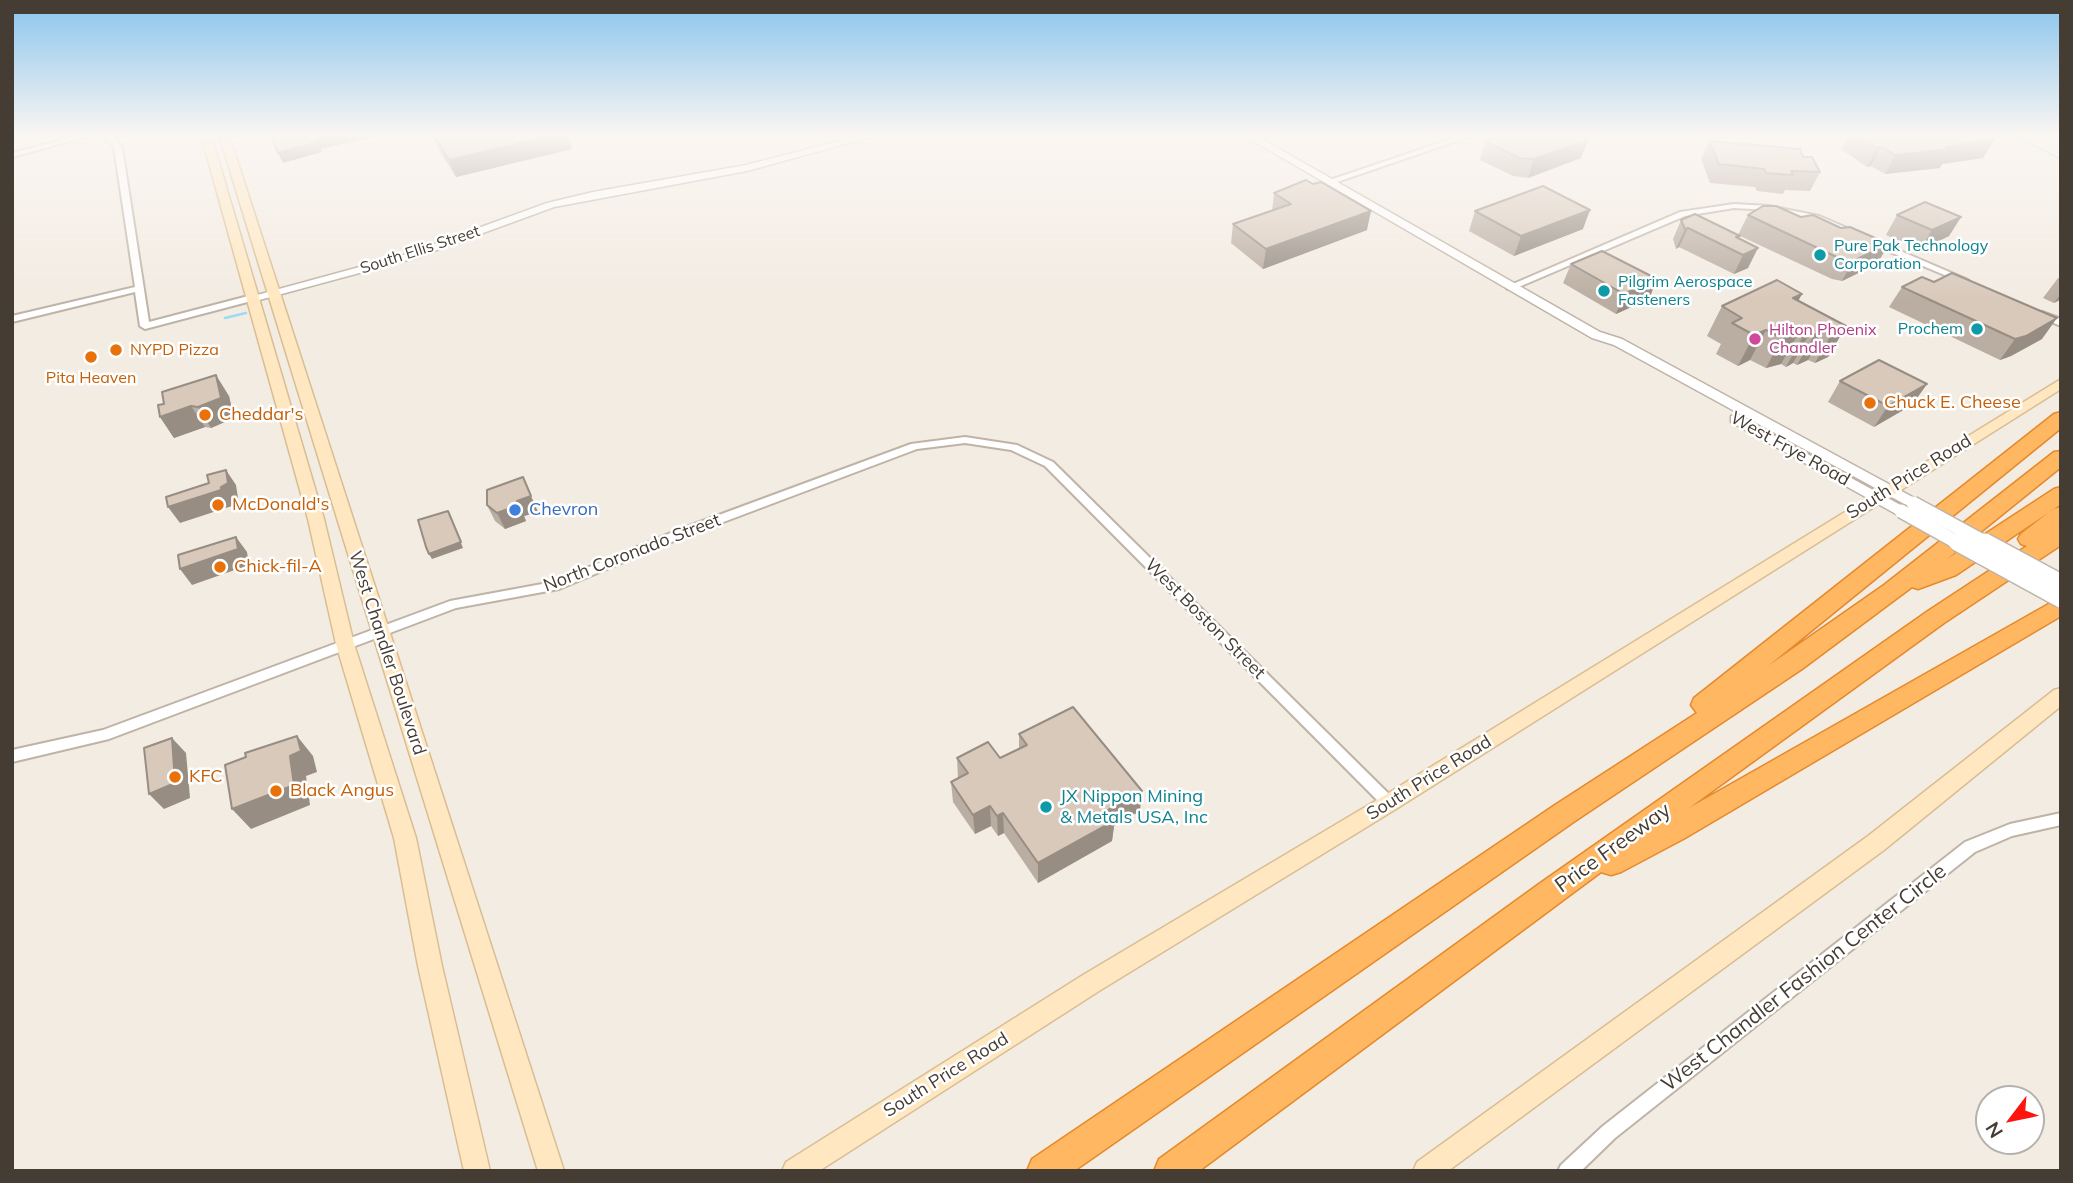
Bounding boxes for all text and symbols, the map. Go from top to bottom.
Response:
street label: South Ellis Street [358,222,482,278]
place label: Pure Pak Technology Corporation [1834,236,1988,274]
marker: Pure Pak Technology Corporation [1812,247,1828,263]
place label: Pilgrim Aerospace Fasteners [1618,272,1752,310]
marker: Pilgrim Aerospace Fasteners [1596,283,1612,299]
place label: Prochem [1898,319,1963,339]
place label: Hilton Phoenix Chandler [1769,320,1876,358]
marker: Prochem [1969,321,1985,337]
marker: Hilton Phoenix Chandler [1747,331,1763,347]
place label: NYPD Pizza [130,340,219,360]
marker: NYPD Pizza [108,342,124,358]
marker: Pita Heaven [83,349,99,365]
place label: Pita Heaven [46,368,136,388]
place label: Chuck E. Cheese [1884,392,2021,414]
marker: Chuck E. Cheese [1862,395,1878,411]
place label: Cheddar's [219,404,303,426]
marker: Cheddar's [197,407,213,423]
street label: West Frye Road [1726,407,1854,491]
street label: South Price Road [1843,430,1975,524]
place label: McDonald's [232,494,329,516]
marker: McDonald's [210,497,226,513]
place label: Chevron [529,499,598,521]
marker: Chevron [507,502,523,518]
street label: North Coronado Street [540,509,724,597]
street label: West Chandler Boulevard [344,548,430,758]
street label: West Boston Street [1140,554,1270,684]
place label: Chick-fil-A [234,556,322,578]
marker: Chick-fil-A [212,559,228,575]
street label: South Price Road [1363,731,1495,825]
place label: KFC [189,766,223,788]
marker: KFC [167,769,183,785]
place label: Black Angus [290,780,394,802]
marker: Black Angus [268,783,284,799]
place label: JX Nippon Mining & Metals USA, Inc [1060,786,1208,828]
street label: Price Freeway [1550,798,1676,898]
marker: JX Nippon Mining & Metals USA, Inc [1038,799,1054,815]
street label: West Chandler Fashion Center Circle [1657,859,1951,1097]
street label: South Price Road [880,1028,1012,1122]
north arrow [1975,1085,2045,1155]
text: N [1980,1118,2008,1143]

